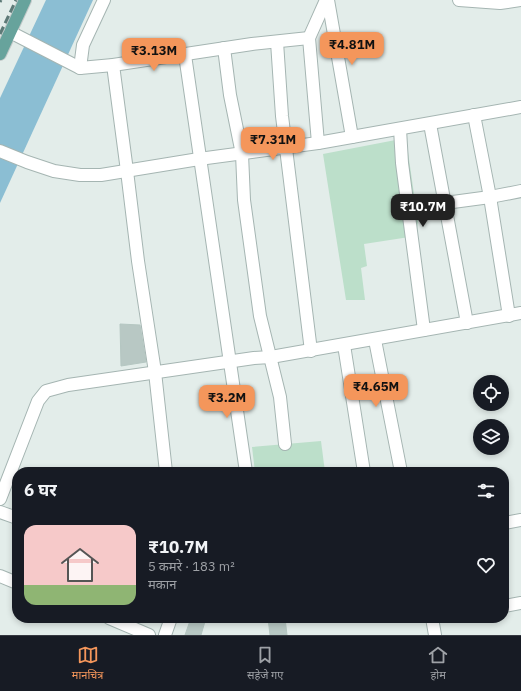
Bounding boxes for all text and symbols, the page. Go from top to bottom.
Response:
pin: ₹4.81M [319,32,385,66]
text: ₹4.81M [329,36,375,53]
pin: ₹3.13M [121,38,187,72]
text: ₹3.13M [131,42,177,59]
pin: ₹7.31M [240,127,306,161]
text: ₹7.31M [250,131,296,148]
pin: ₹10.7M [390,194,456,228]
text: ₹10.7M [400,198,446,215]
pin: ₹4.65M [343,374,409,408]
map controls [473,375,509,455]
button: locate [473,375,509,411]
text: ₹4.65M [353,378,399,395]
pin: ₹3.2M [199,385,255,419]
text: ₹3.2M [208,389,246,406]
button: layers [473,419,509,455]
text: 6 घर [24,479,57,501]
icon: filters [475,480,497,502]
text: ₹10.7M [148,536,209,558]
icon: home [56,541,104,589]
icon: heart [475,554,497,576]
text: 5 कमरे · 183 m² [148,558,235,575]
text: मकान [148,576,176,593]
tab: मानचित्र [72,644,103,683]
tab: सहेजे गए [247,644,283,683]
tab: होम [427,644,449,683]

